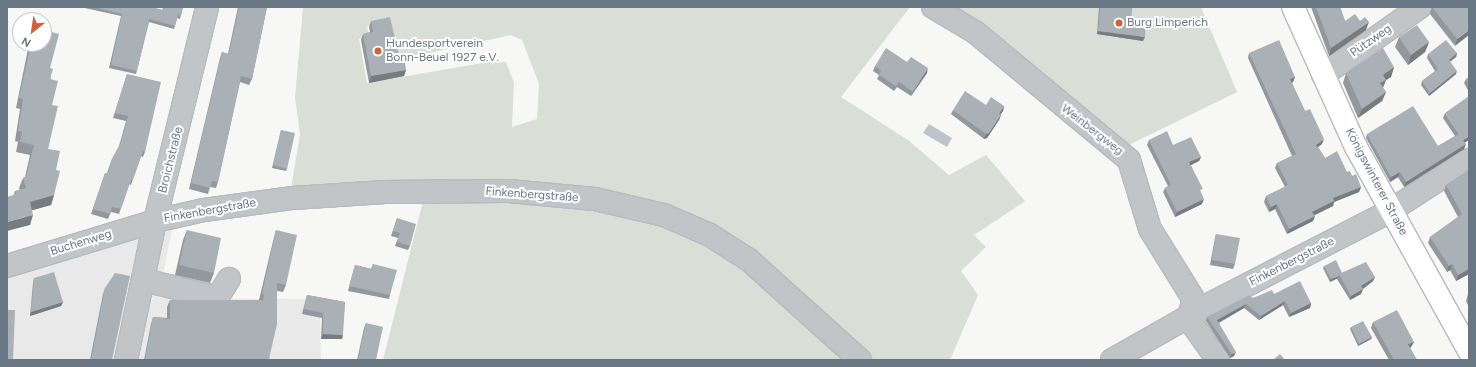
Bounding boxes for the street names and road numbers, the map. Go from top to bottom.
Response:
street label: Pützweg [1348,22,1394,60]
street label: Weinbergweg [1058,101,1126,159]
street label: Broichstraße [156,125,186,195]
street label: Königswinterer Straße [1342,126,1410,238]
street label: Finkenbergstraße [485,185,579,205]
street label: Finkenbergstraße [163,196,257,226]
street label: Buchenweg [49,227,113,259]
street label: Finkenbergstraße [1247,234,1337,290]

